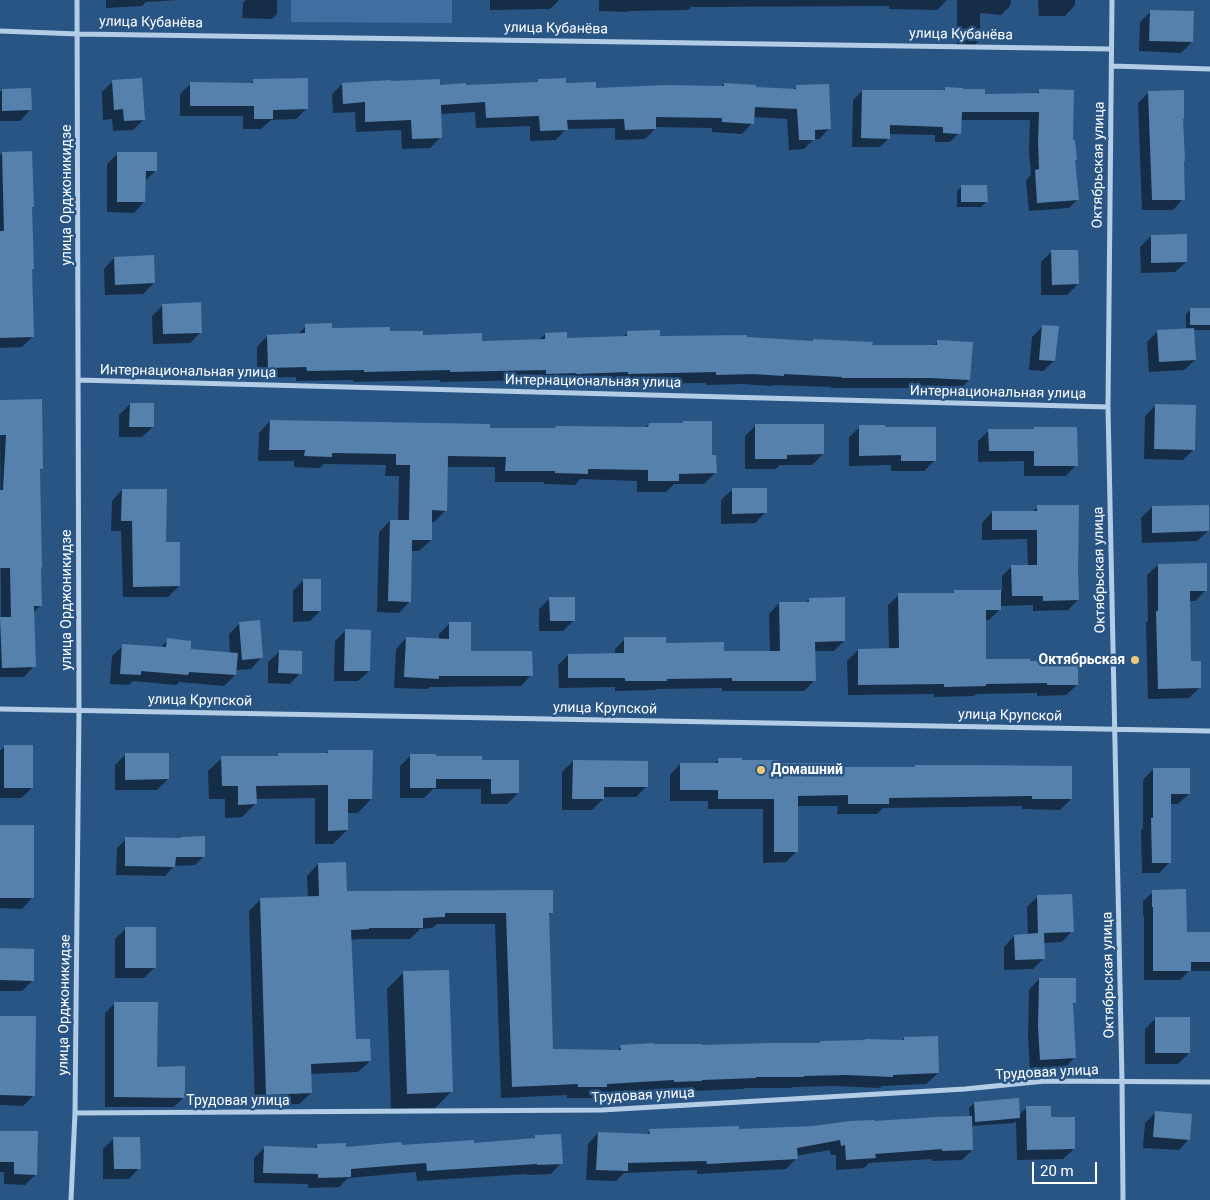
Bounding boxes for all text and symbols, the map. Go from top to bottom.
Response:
street label: улица Кубанёва [99,14,203,32]
street label: улица Кубанёва [504,20,608,38]
street label: улица Кубанёва [909,26,1013,44]
street label: Октябрьская улица [1089,101,1109,229]
street label: улица Орджоникидзе [59,124,75,266]
street label: Интернациональная улица [100,362,276,382]
street label: Интернациональная улица [505,372,681,392]
street label: Интернациональная улица [910,383,1086,403]
street label: Октябрьская улица [1090,506,1110,634]
street label: улица Орджоникидзе [59,529,75,671]
place label: Октябрьская [1039,652,1125,668]
marker: Октябрьская [1129,654,1141,666]
street label: улица Крупской [148,692,252,710]
street label: улица Крупской [553,700,657,718]
street label: улица Крупской [958,707,1062,725]
place label: Домашний [771,762,843,778]
marker: Домашний [755,764,767,776]
street label: Октябрьская улица [1099,911,1119,1039]
street label: улица Орджоникидзе [55,934,75,1076]
street label: Трудовая улица [995,1062,1099,1084]
street label: Трудовая улица [591,1085,695,1107]
street label: Трудовая улица [186,1093,290,1109]
scale bar [1035,1152,1100,1184]
text: 20 m [1040,1162,1074,1180]

